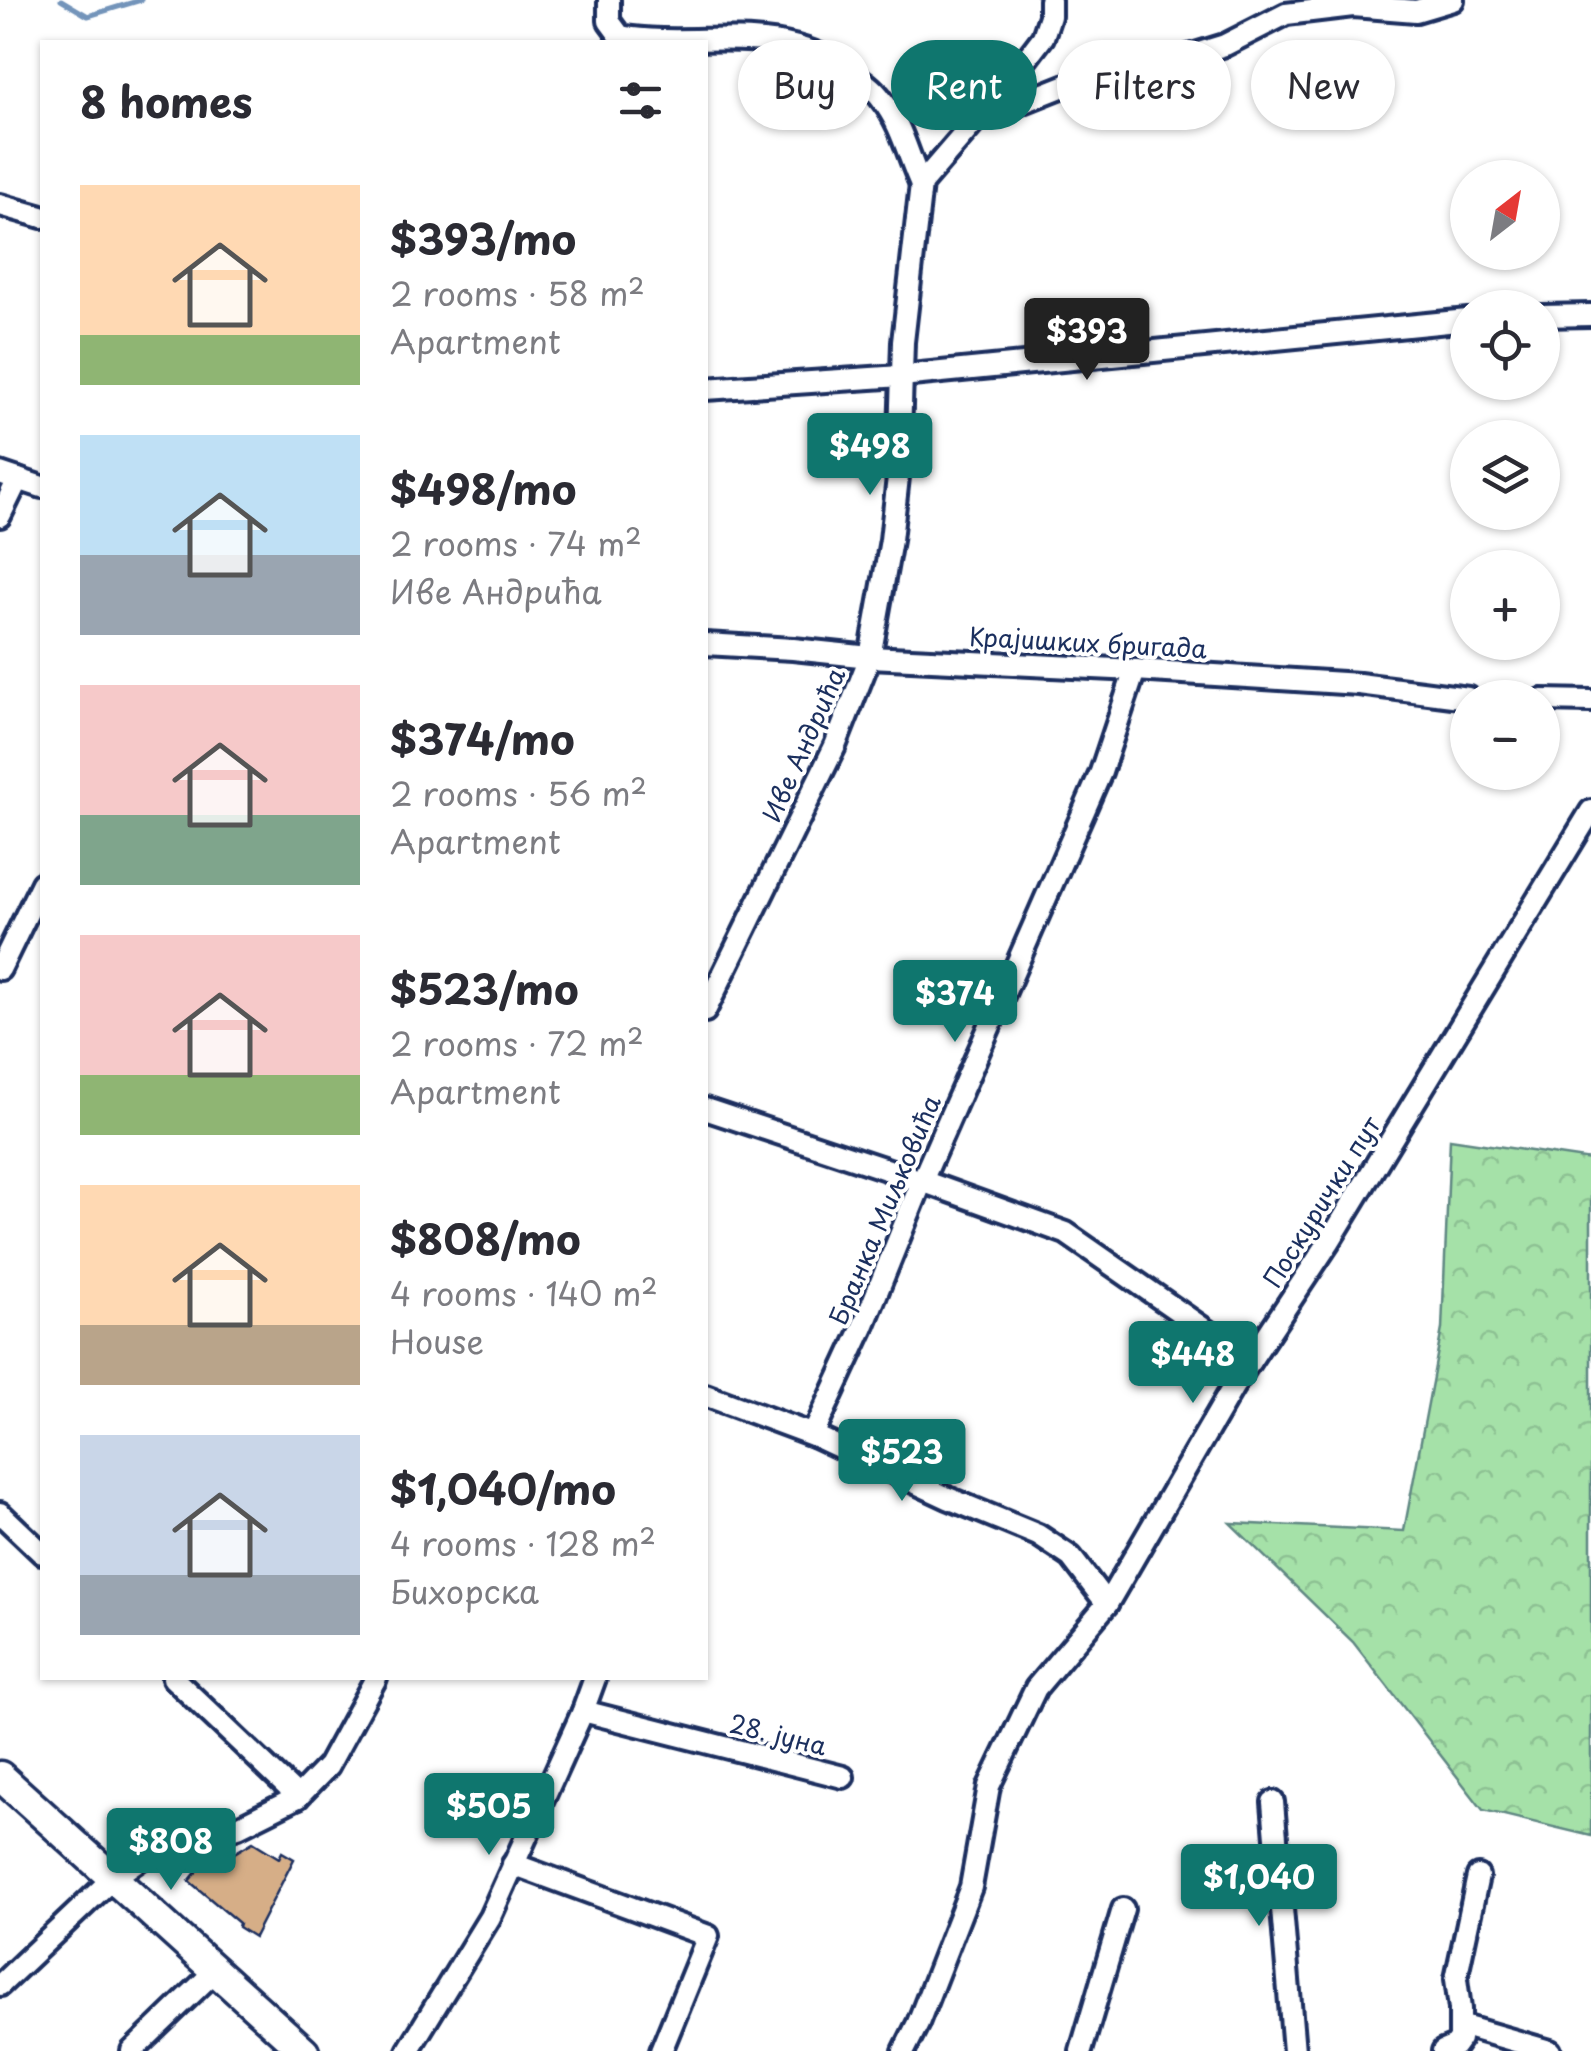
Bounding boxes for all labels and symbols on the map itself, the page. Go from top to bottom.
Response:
north arrow [1450,160,1560,270]
pin: $393 [1028,298,1146,383]
pin: $498 [811,413,929,498]
street label: Крајишких бригада [968,617,1208,667]
street label: Иве Андрића [752,661,854,828]
pin: $374 [896,960,1014,1045]
street label: Бранка Миљковића [818,1089,950,1330]
street label: Поскурички пут [1253,1107,1390,1295]
pin: $448 [1134,1321,1252,1406]
pin: $523 [843,1419,961,1504]
street label: 28. јуна [726,1704,831,1765]
pin: $505 [430,1773,548,1858]
pin: $808 [112,1808,230,1893]
pin: $1,040 [1178,1844,1340,1929]

